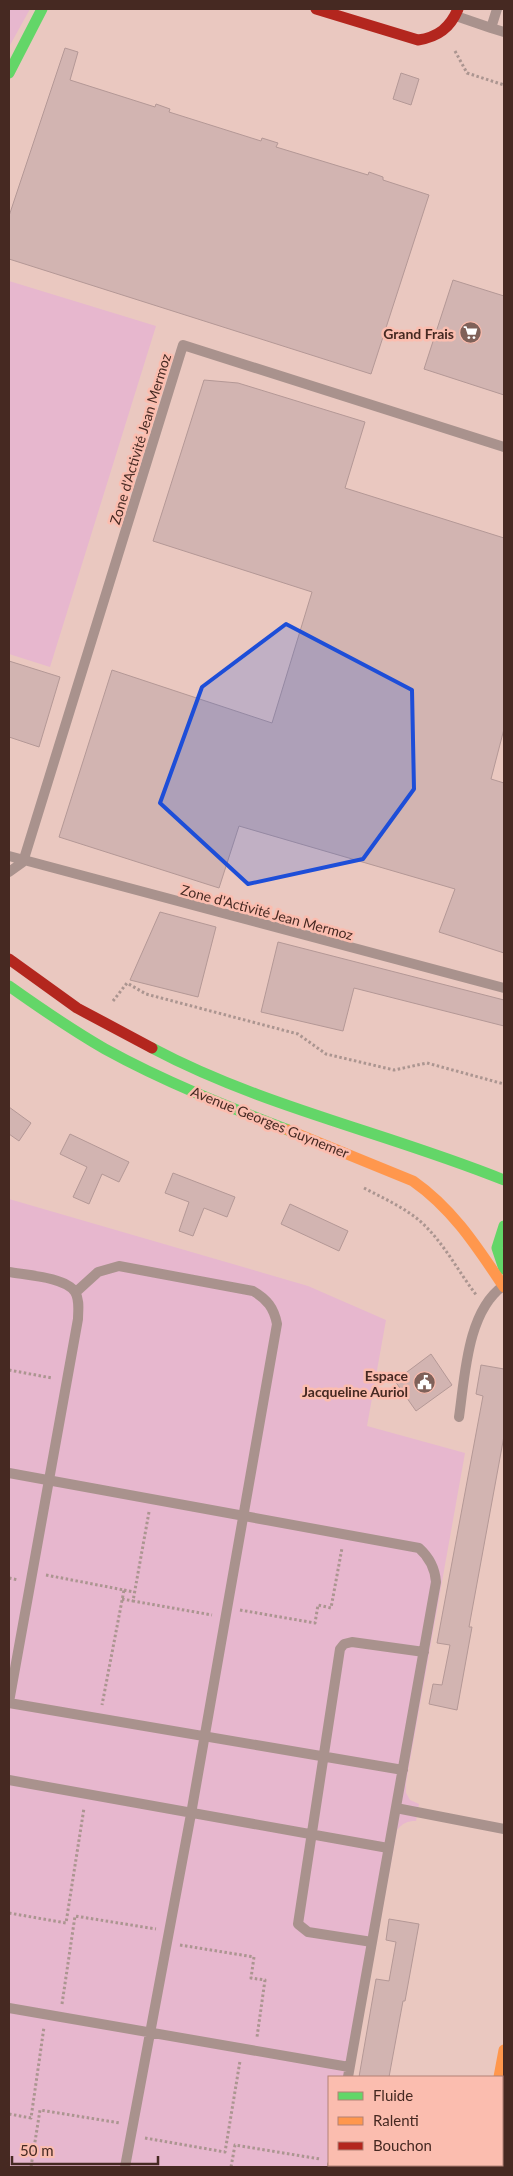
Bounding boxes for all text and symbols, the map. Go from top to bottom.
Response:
supermarket icon: Grand Frais [458,321,482,345]
place label: Grand Frais [383,325,454,342]
street label: Zone d'Activité Jean Mermoz [106,352,174,526]
street label: Zone d'Activité Jean Mermoz [179,881,355,943]
street label: Avenue Georges Guynemer [189,1082,351,1162]
place label: Espace Jacqueline Auriol [302,1367,409,1400]
public building icon: Espace Jacqueline Auriol [412,1371,436,1395]
legend [328,2076,503,2166]
text: Fluide [373,2086,413,2104]
text: Ralenti [373,2111,419,2129]
scale bar [12,2134,159,2166]
text: Bouchon [373,2136,432,2154]
text: 50 m [20,2141,54,2159]

